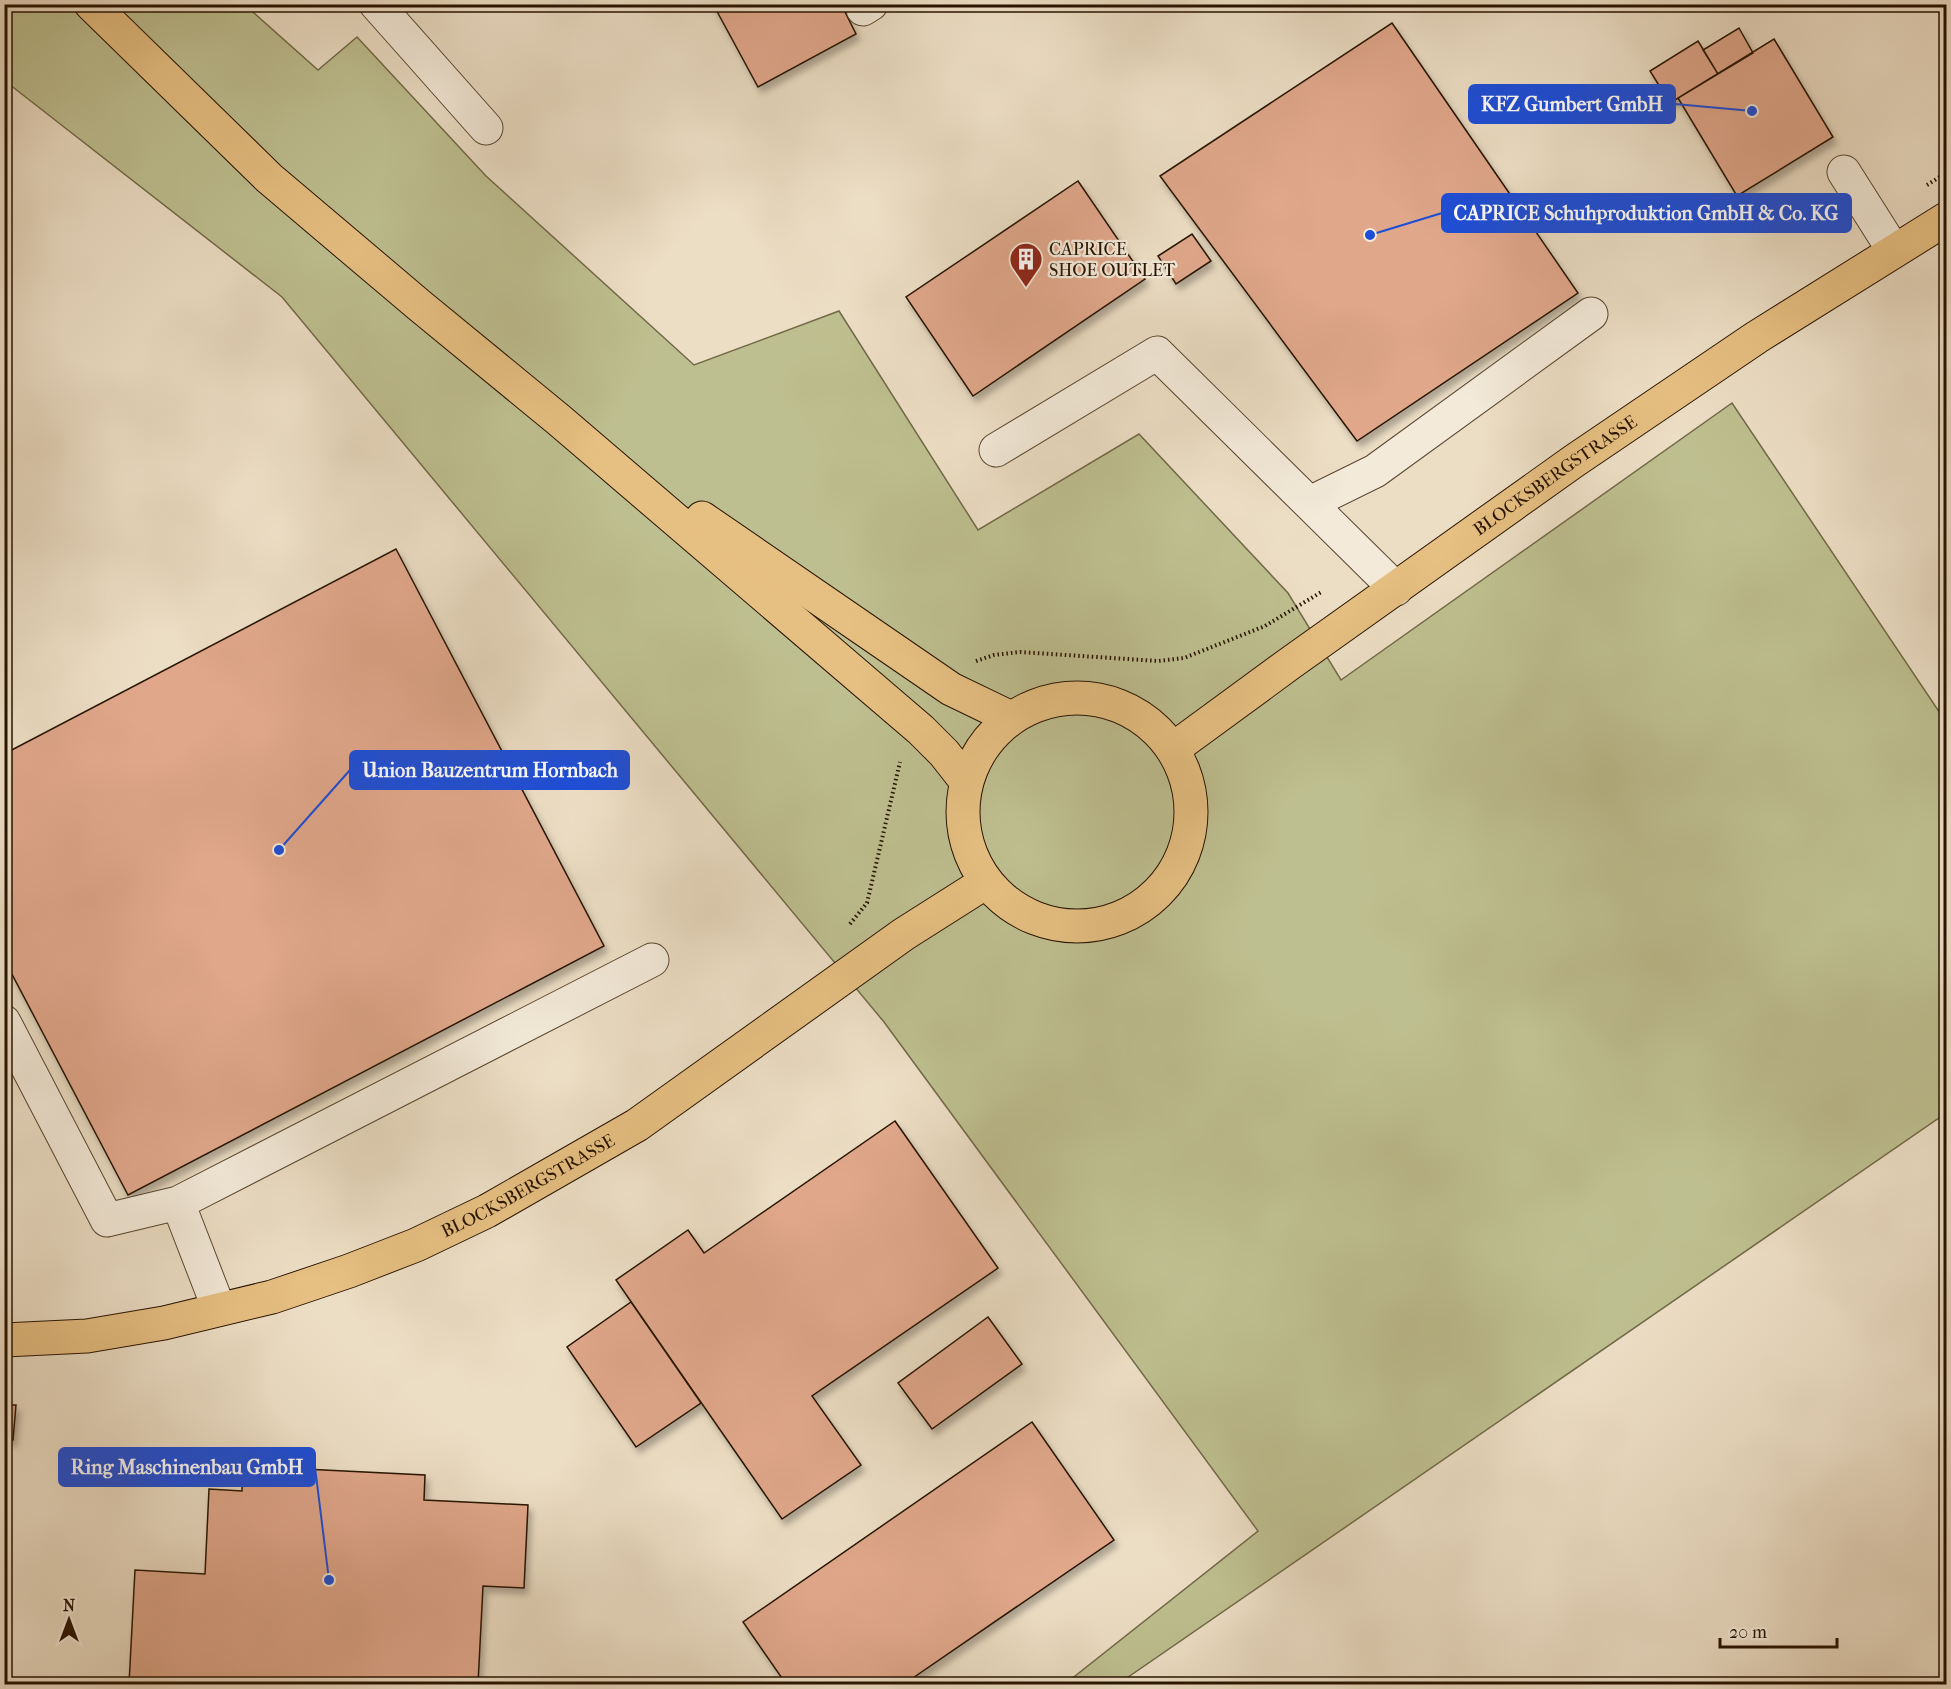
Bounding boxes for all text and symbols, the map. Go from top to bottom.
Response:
callout: KFZ Gumbert GmbH [1469,85,1675,123]
text: KFZ Gumbert GmbH [1481,93,1663,116]
callout: CAPRICE Schuhproduktion GmbH & Co. KG [1442,194,1851,232]
text: CAPRICE Schuhproduktion GmbH & Co. KG [1453,202,1839,225]
place label: CAPRICE SHOE OUTLET [1049,239,1176,281]
building icon: CAPRICE SHOE OUTLET [1008,241,1044,288]
street label: BLOCKSBERGSTRASSE [1470,411,1641,540]
callout: Union Bauzentrum Hornbach [350,751,629,789]
text: Union Bauzentrum Hornbach [361,759,619,782]
street label: BLOCKSBERGSTRASSE [438,1130,619,1242]
callout: Ring Maschinenbau GmbH [59,1448,315,1486]
text: Ring Maschinenbau GmbH [71,1456,304,1479]
north arrow [39,1590,99,1650]
text: N [63,1596,76,1615]
scale bar [1720,1611,1837,1649]
text: 20 m [1729,1622,1767,1643]

